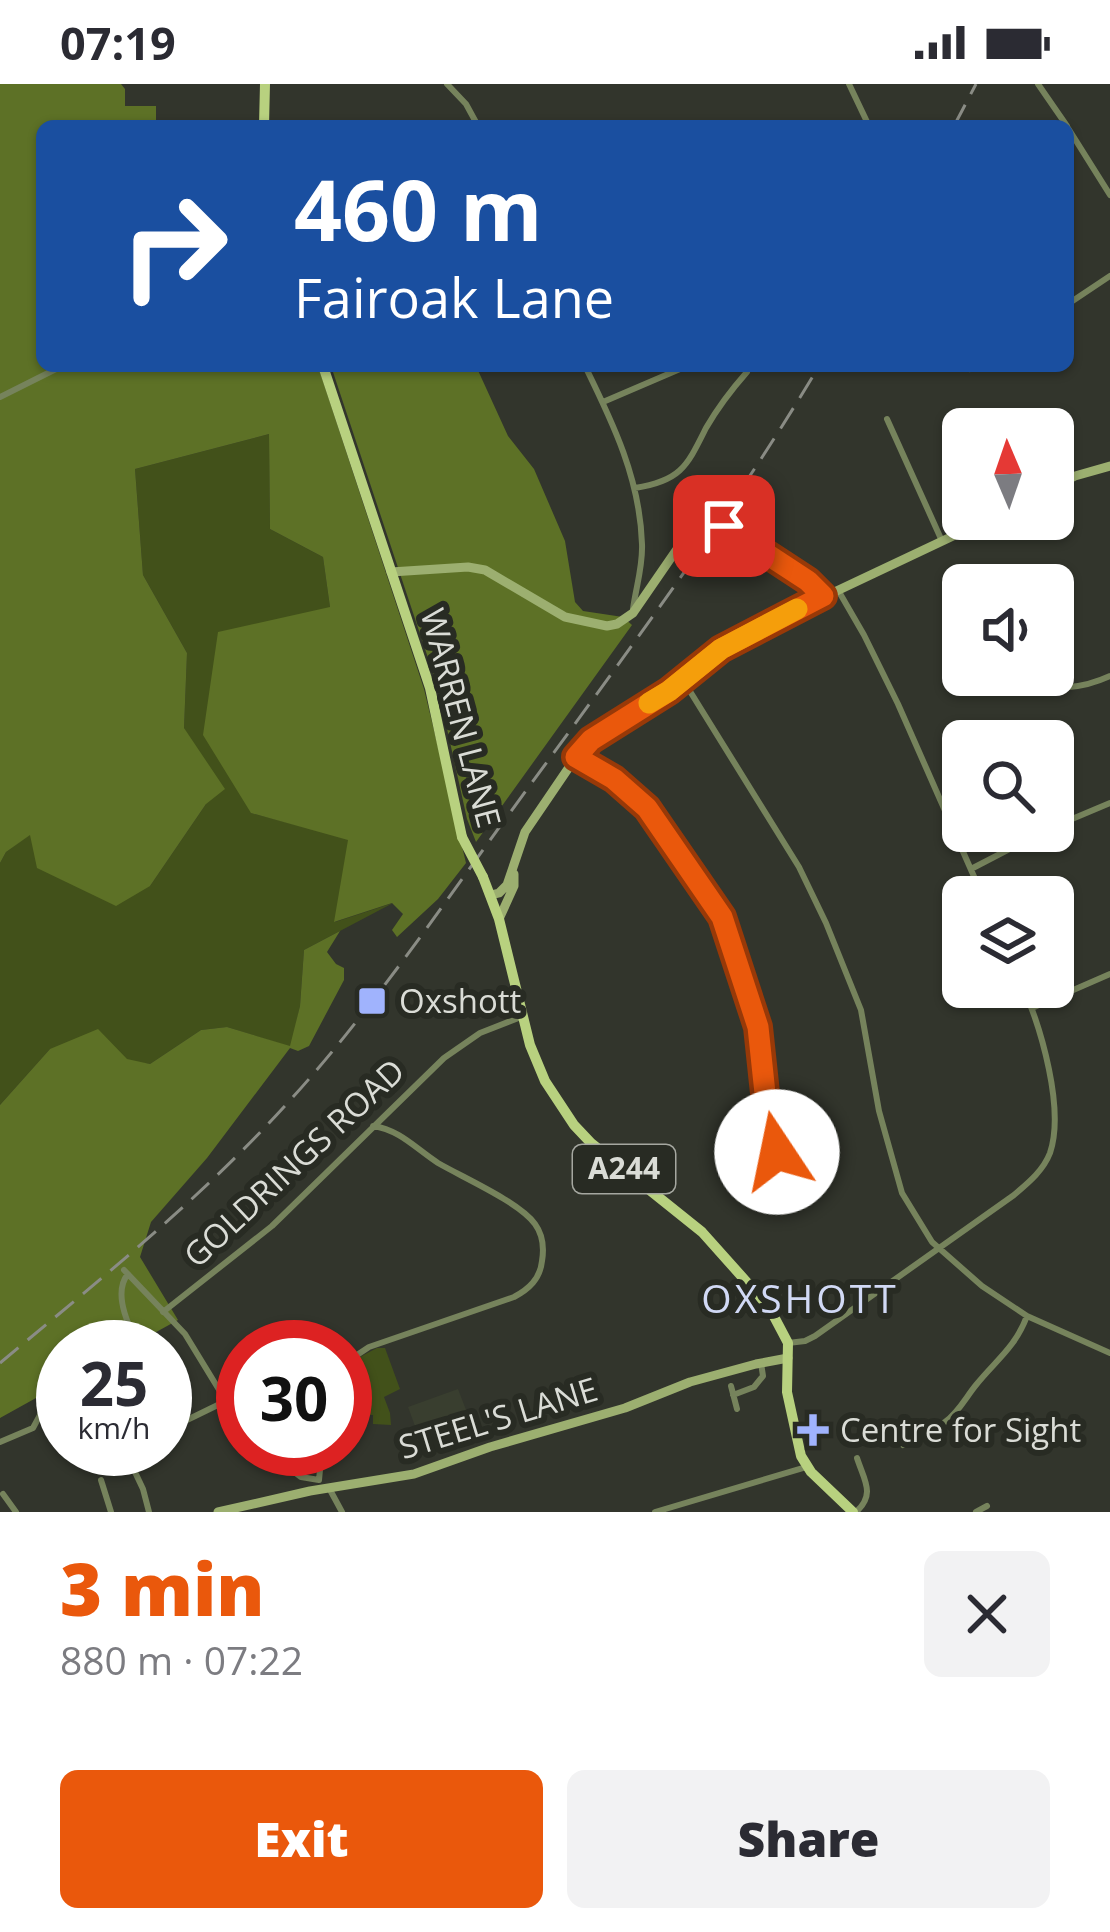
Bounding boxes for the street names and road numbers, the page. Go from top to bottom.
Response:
street label: WARREN LANE [411,603,512,832]
street label: GOLDRINGS ROAD [173,1048,414,1277]
road number: A244 [573,1145,675,1193]
street label: STEEL'S LANE [393,1366,603,1469]

